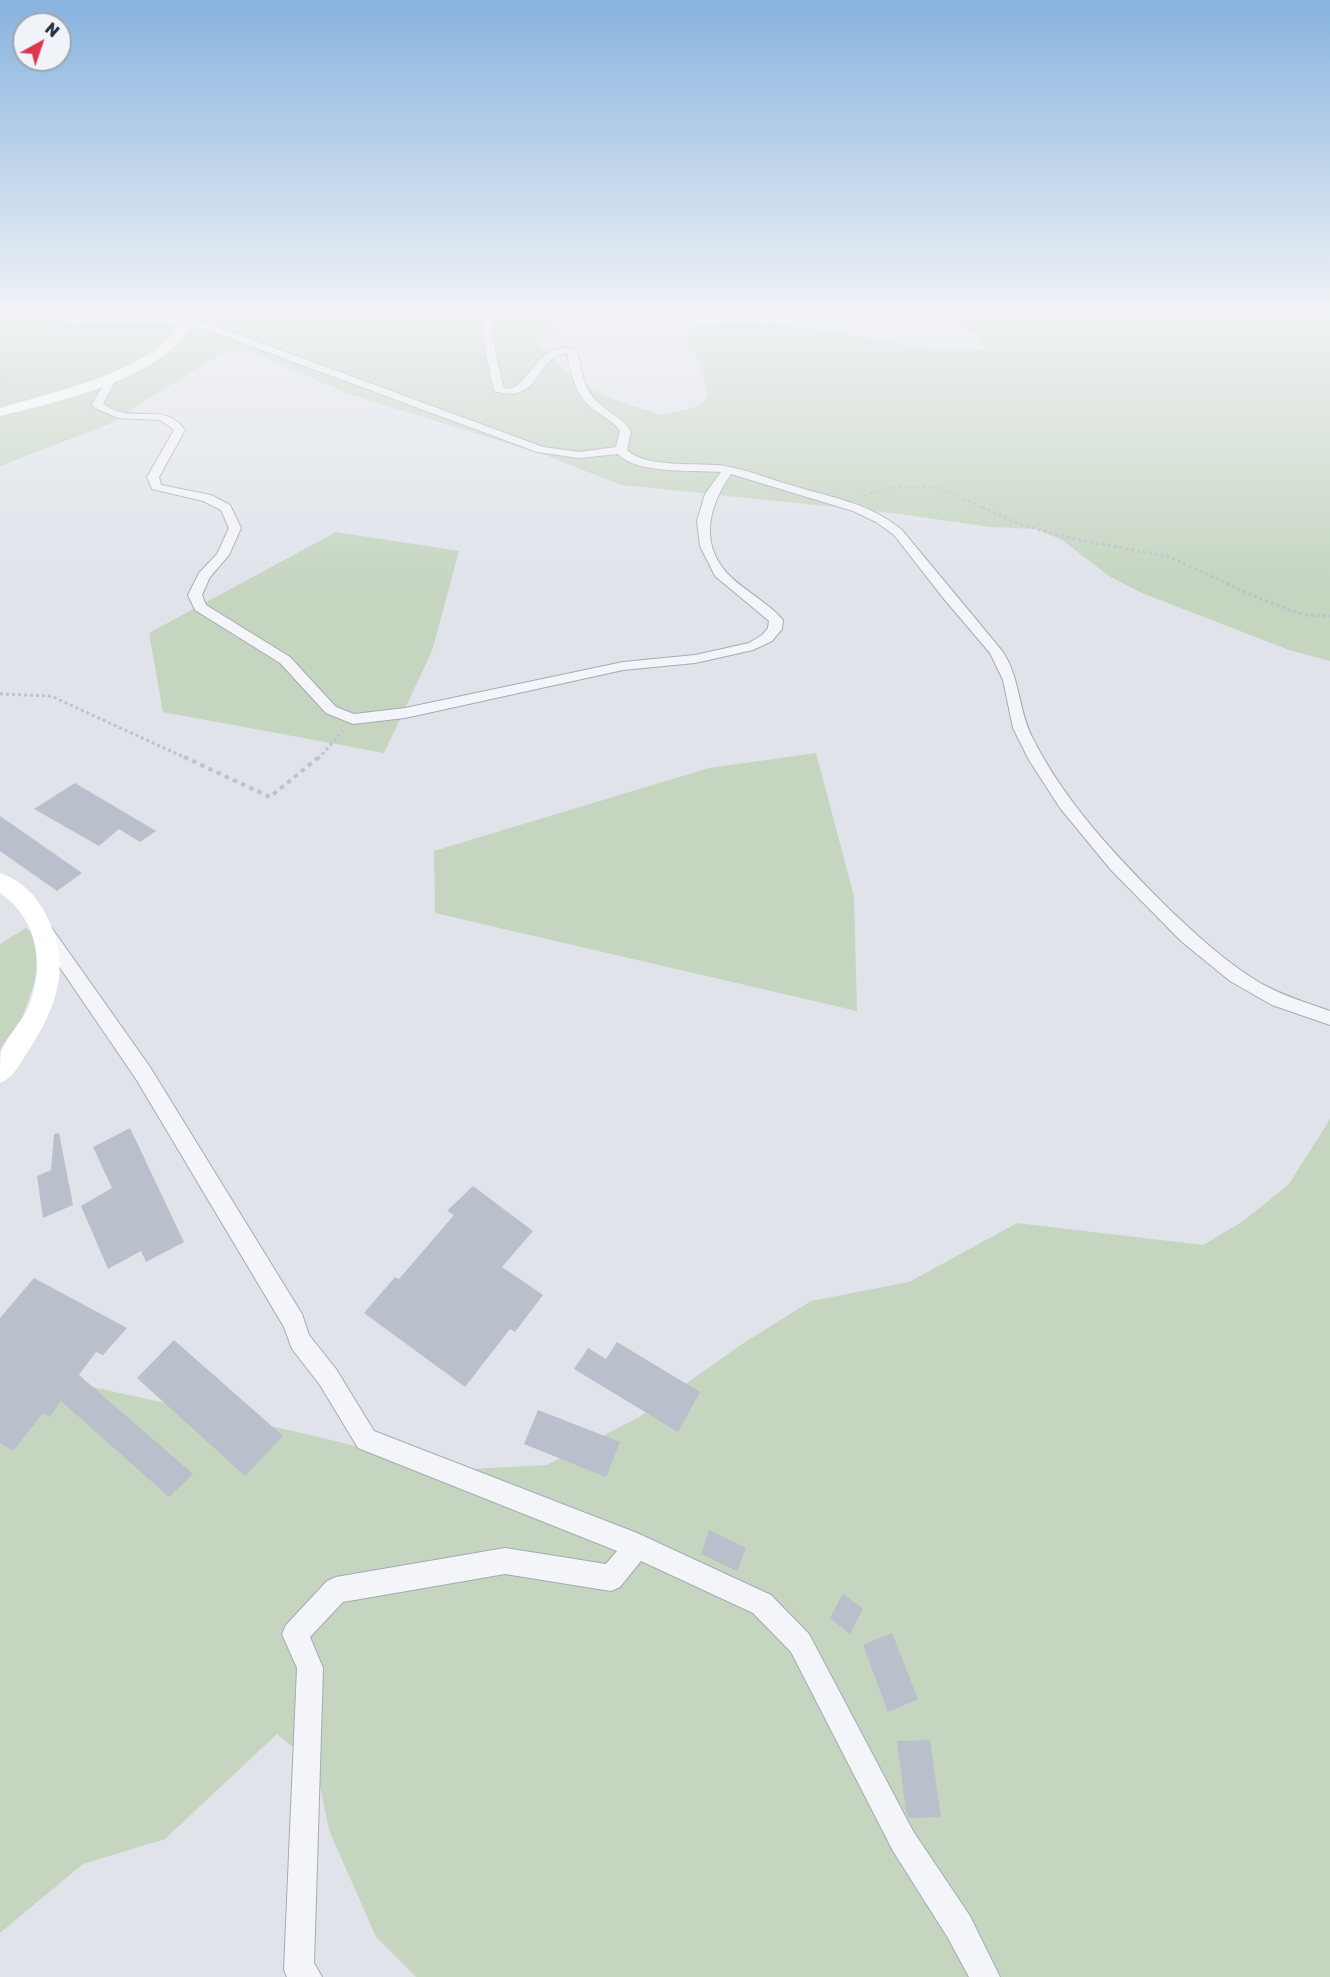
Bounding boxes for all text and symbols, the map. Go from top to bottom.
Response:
north arrow [12,12,72,72]
text: N [41,18,63,41]

